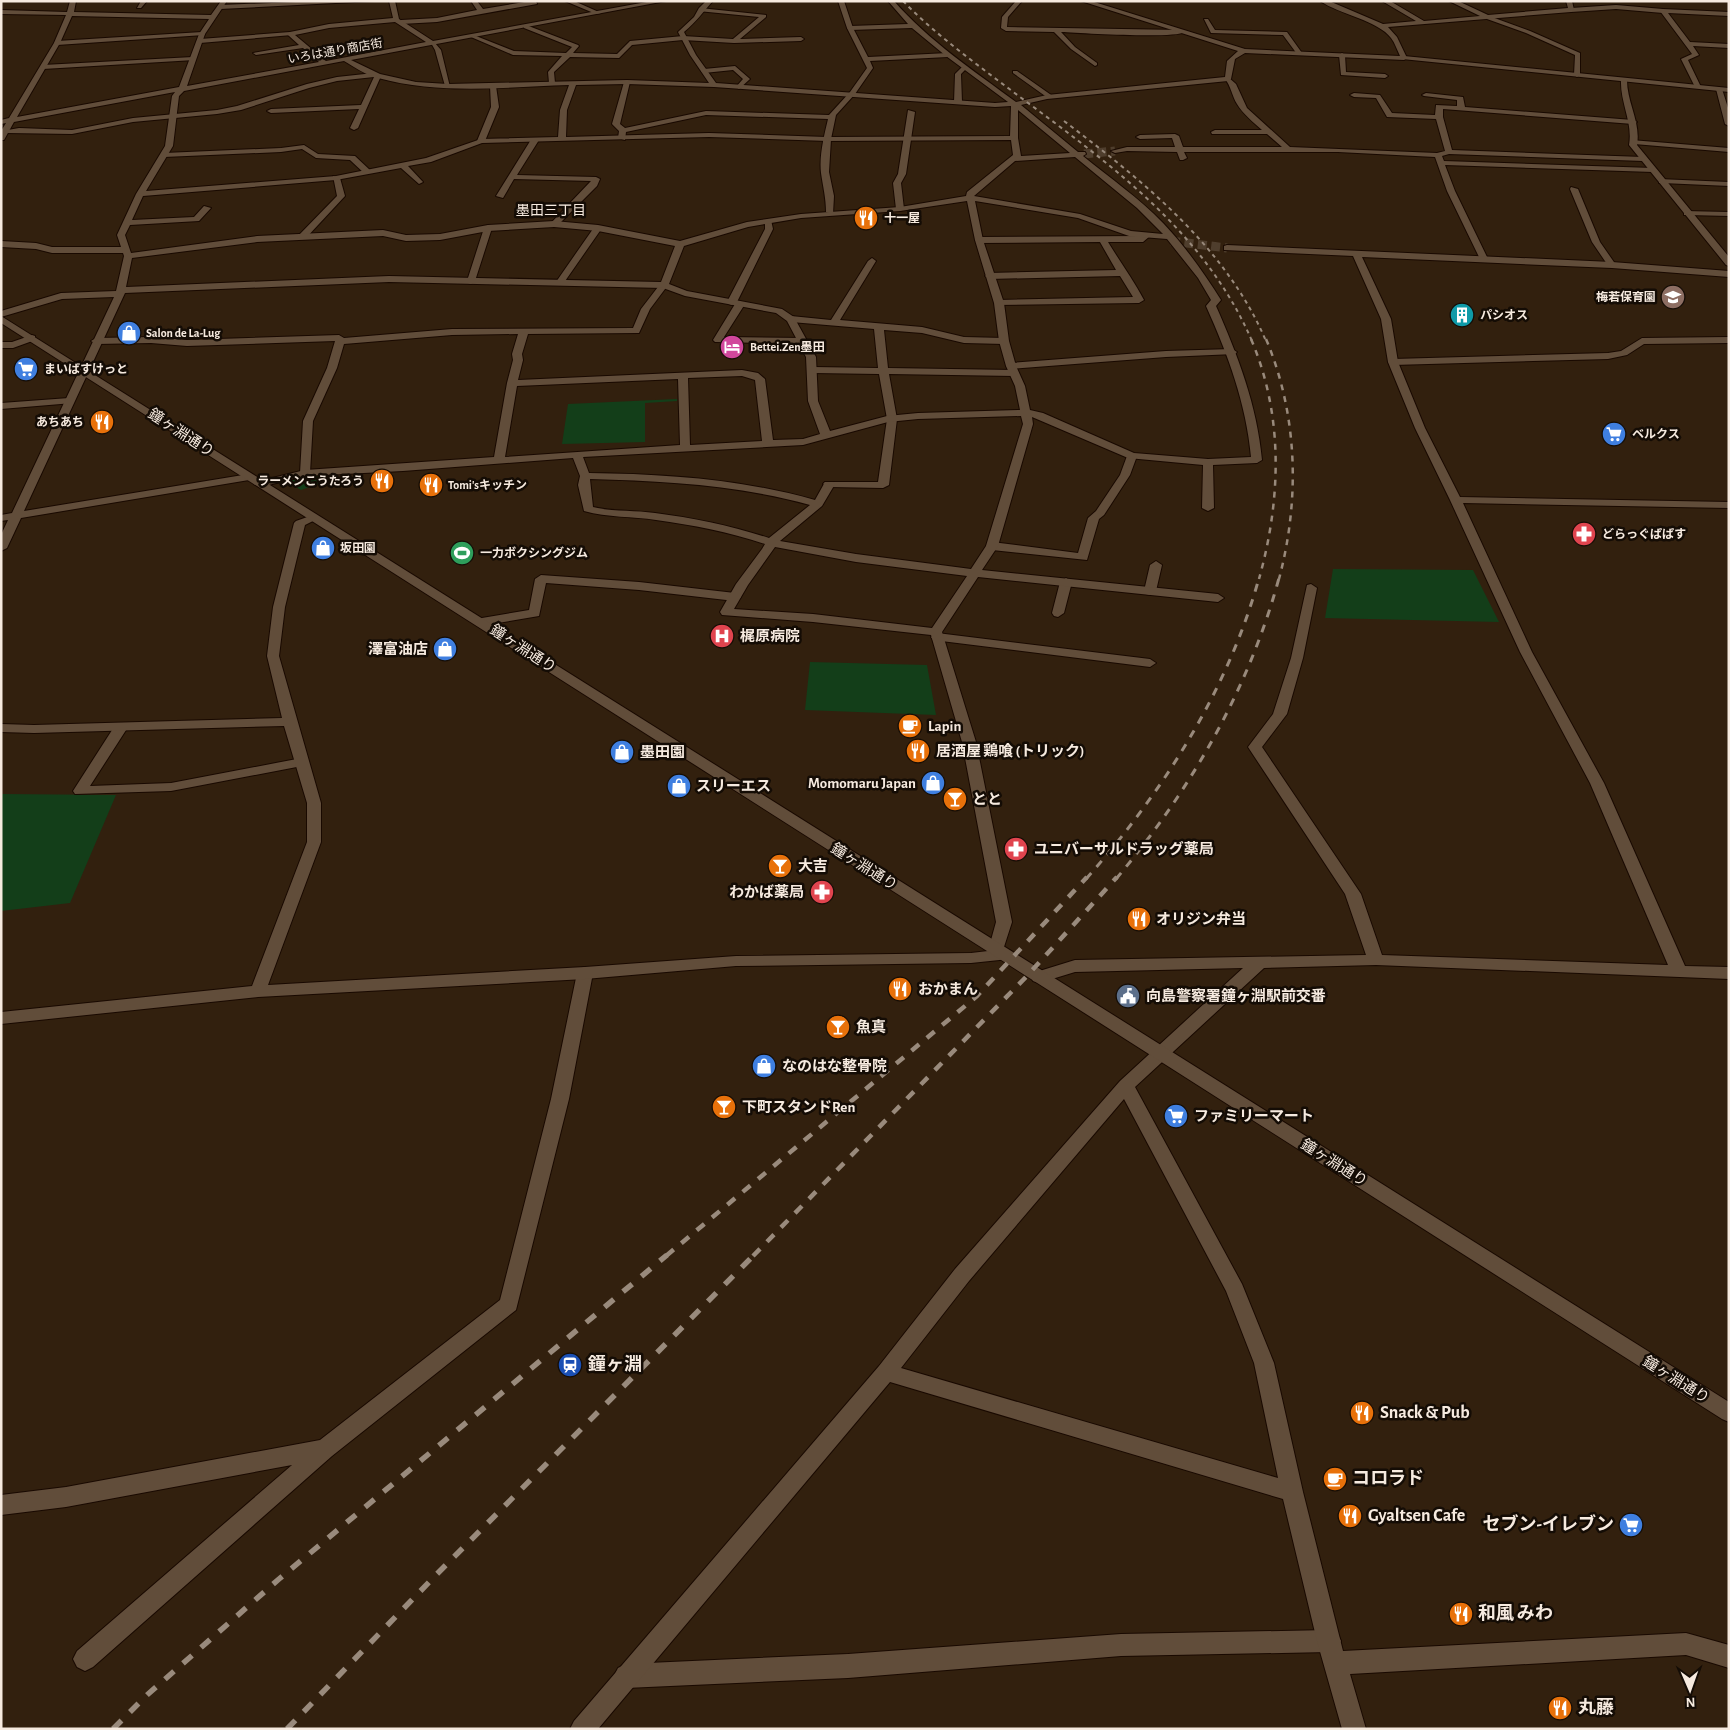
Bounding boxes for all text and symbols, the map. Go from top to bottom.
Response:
street label: いろは通り商店街 [287,36,383,65]
district label: 墨田三丁目 [516,203,586,218]
restaurant icon: 十一屋 [853,205,879,231]
place label: 十一屋 [884,212,920,224]
school or university icon: 梅若保育園 [1660,284,1686,310]
place label: 梅若保育園 [1596,290,1656,303]
building icon: パシオス [1449,302,1475,328]
place label: パシオス [1480,309,1528,321]
shop icon: Salon de La-Lug [116,320,142,346]
place label: Salon de La-Lug [146,327,221,339]
hotel icon: Bettei.Zen墨田 [719,334,745,360]
place label: Bettei.Zen墨田 [750,341,825,353]
supermarket icon: まいばすけっと [13,356,39,382]
place label: まいばすけっと [44,362,128,375]
street label: 鐘ヶ淵通り [145,405,218,460]
restaurant icon: あちあち [89,409,115,435]
place label: あちあち [36,415,84,428]
supermarket icon: ベルクス [1601,421,1627,447]
place label: ベルクス [1632,428,1680,440]
restaurant icon: ラーメンこうたろう [369,468,395,494]
restaurant icon: Tomi'sキッチン [418,472,444,498]
place label: ラーメンこうたろう [257,475,364,487]
place label: Tomi'sキッチン [448,479,527,491]
pharmacy icon: どらっぐぱぱす [1571,521,1597,547]
place label: どらっぐぱぱす [1602,527,1686,540]
shop icon: 坂田園 [310,535,336,561]
sports icon: 一力ボクシングジム [449,540,475,566]
place label: 坂田園 [340,542,376,554]
place label: 一力ボクシングジム [480,546,588,559]
street label: 鐘ヶ淵通り [487,621,560,676]
hospital icon: 梶原病院 [709,623,735,649]
place label: 梶原病院 [740,628,800,644]
shop icon: 澤富油店 [432,636,458,662]
place label: 澤富油店 [368,641,428,657]
cafe icon: Lapin [897,713,923,739]
place label: Lapin [928,719,961,734]
restaurant icon: 居酒屋 鶏喰 (トリック) [905,738,931,764]
shop icon: 墨田園 [609,739,635,765]
place label: 居酒屋 鶏喰 (トリック) [936,743,1084,759]
place label: 墨田園 [640,745,685,760]
shop icon: Momomaru Japan [920,770,946,796]
shop icon: スリーエス [666,773,692,799]
place label: Momomaru Japan [808,776,916,791]
place label: スリーエス [696,779,771,794]
bar icon: とと [942,786,968,812]
place label: とと [972,792,1002,807]
pharmacy icon: ユニバーサルドラッグ薬局 [1003,836,1029,862]
street label: 鐘ヶ淵通り [828,839,901,893]
place label: ユニバーサルドラッグ薬局 [1034,841,1214,857]
bar icon: 大吉 [767,853,793,879]
place label: 大吉 [798,858,828,874]
pharmacy icon: わかば薬局 [809,879,835,905]
place label: わかば薬局 [729,884,804,900]
restaurant icon: オリジン弁当 [1126,906,1152,932]
place label: オリジン弁当 [1156,911,1246,927]
restaurant icon: おかまん [887,976,913,1002]
place label: おかまん [918,981,978,997]
public building icon: 向島警察署鐘ヶ淵駅前交番 [1115,983,1141,1009]
place label: 向島警察署鐘ヶ淵駅前交番 [1146,987,1326,1004]
bar icon: 魚真 [825,1014,851,1040]
place label: 魚真 [856,1019,886,1035]
shop icon: なのはな整骨院 [751,1053,777,1079]
place label: なのはな整骨院 [782,1058,887,1074]
bar icon: 下町スタンドRen [711,1094,737,1120]
place label: 下町スタンドRen [742,1099,855,1115]
supermarket icon: ファミリーマート [1163,1103,1189,1129]
place label: ファミリーマート [1194,1109,1314,1124]
street label: 鐘ヶ淵通り [1298,1135,1371,1189]
station icon: 鐘ヶ淵 [557,1352,583,1378]
street label: 鐘ヶ淵通り [1640,1352,1713,1406]
place label: 鐘ヶ淵 [587,1354,642,1374]
restaurant icon: Snack & Pub [1349,1400,1375,1426]
place label: Snack & Pub [1380,1404,1470,1422]
cafe icon: コロラド [1322,1466,1348,1492]
place label: コロラド [1352,1469,1424,1488]
restaurant icon: Gyaltsen Cafe [1337,1503,1363,1529]
place label: Gyaltsen Cafe [1368,1507,1465,1525]
supermarket icon: セブン-イレブン [1618,1512,1644,1538]
place label: セブン-イレブン [1483,1514,1614,1534]
restaurant icon: 和風 みわ [1448,1601,1474,1627]
place label: 和風 みわ [1478,1603,1553,1623]
north arrow [1665,1665,1715,1715]
restaurant icon: 丸藤 [1547,1695,1573,1721]
text: N [1685,1695,1696,1709]
place label: 丸藤 [1578,1698,1614,1717]

